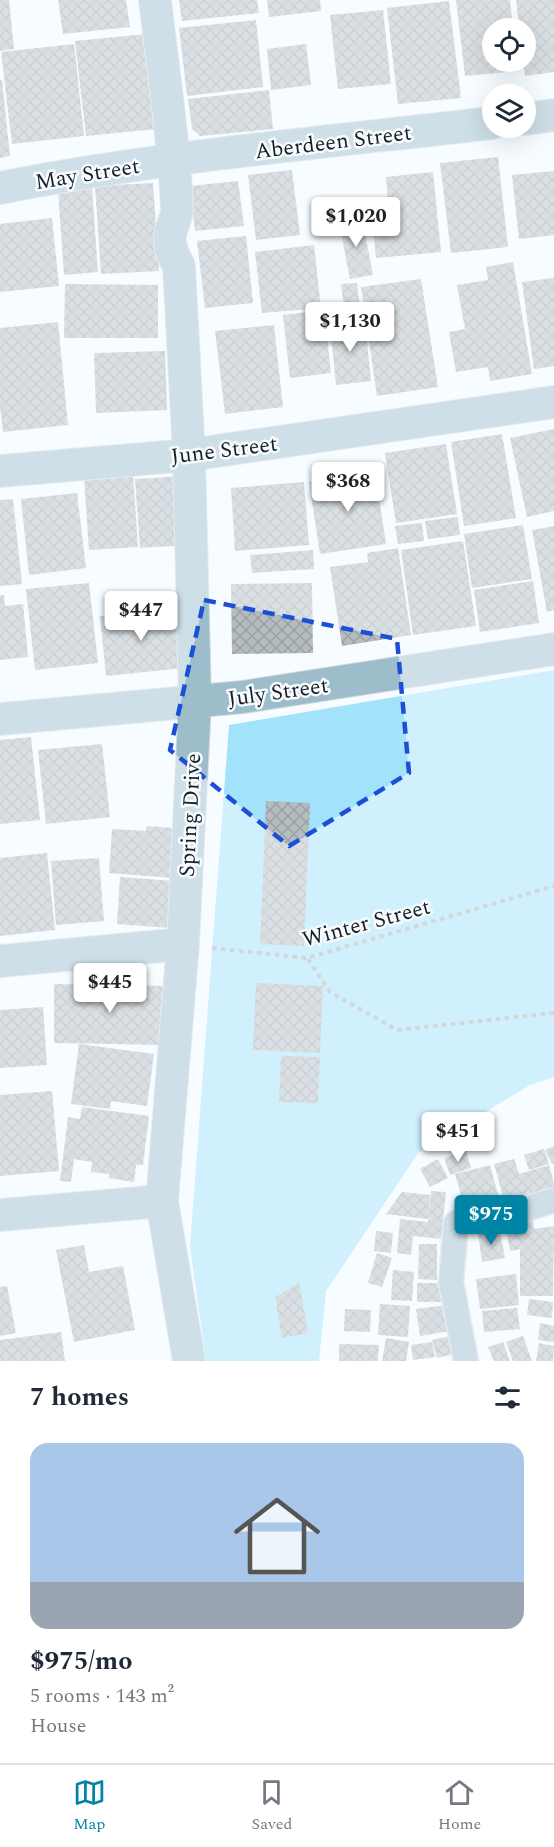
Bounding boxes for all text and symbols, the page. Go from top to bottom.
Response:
map controls [482,18,536,138]
button: locate [482,18,536,72]
button: layers [482,84,536,138]
street label: Aberdeen Street [253,116,414,168]
street label: May Street [33,150,142,199]
pin: $1,020 [307,197,405,248]
text: $1,020 [325,201,387,231]
pin: $1,130 [301,302,399,353]
text: $1,130 [319,306,381,336]
street label: June Street [169,428,280,473]
pin: $368 [312,462,384,513]
text: $368 [326,466,370,496]
pin: $447 [105,591,177,642]
text: $447 [119,595,163,625]
street label: July Street [226,669,331,716]
street label: Spring Drive [171,752,210,878]
street label: Winter Street [299,890,434,956]
pin: $445 [74,963,146,1014]
text: $445 [88,967,132,997]
pin: $451 [422,1112,494,1163]
text: $451 [436,1116,480,1146]
pin: $975 [455,1195,527,1246]
text: $975 [469,1199,513,1229]
text: 7 homes [30,1377,129,1417]
icon: filters [491,1381,524,1414]
icon: home [223,1482,331,1590]
text: $975/mo [30,1641,133,1681]
text: 5 rooms · 143 m² [30,1681,174,1711]
text: House [30,1711,87,1741]
tab: Map [73,1776,106,1836]
tab: Saved [251,1776,292,1836]
tab: Home [438,1776,481,1836]

